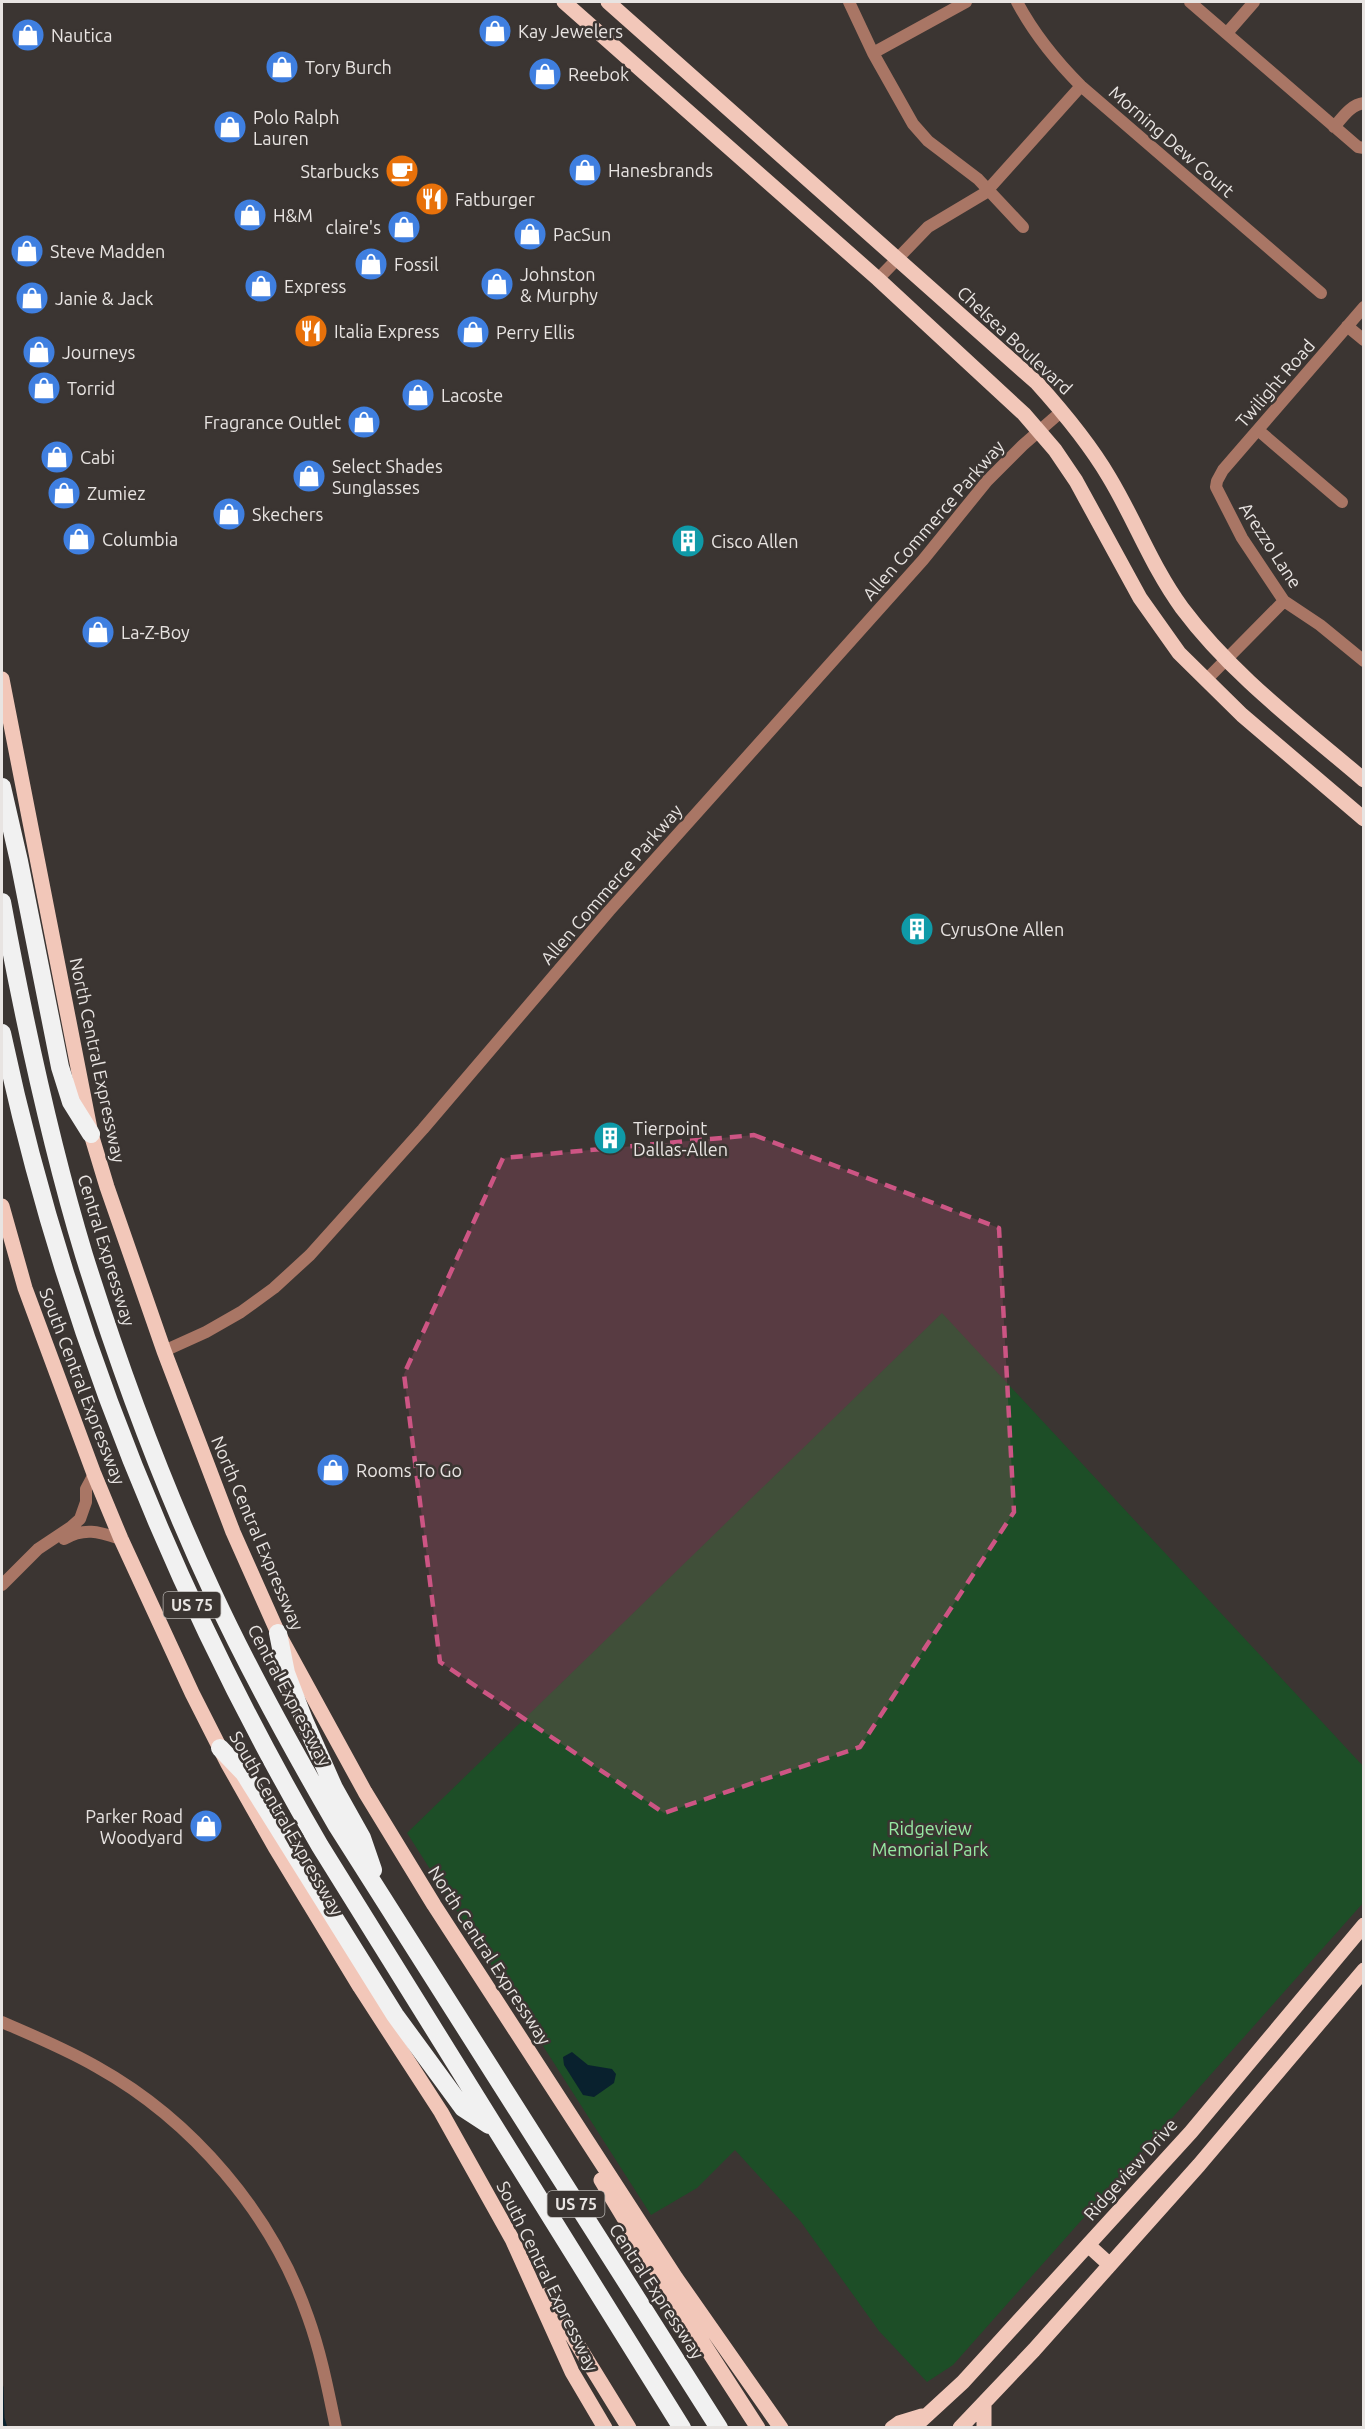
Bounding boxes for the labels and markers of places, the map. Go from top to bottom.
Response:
shop icon: Kay Jewelers [477,13,513,49]
shop icon: Nautica [10,17,46,53]
place label: Kay Jewelers [518,21,623,41]
place label: Nautica [51,25,112,45]
shop icon: Tory Burch [264,49,300,85]
shop icon: Reebok [527,56,563,92]
place label: Tory Burch [305,57,392,77]
place label: Reebok [568,64,629,84]
place label: Polo Ralph Lauren [253,107,339,148]
shop icon: Polo Ralph Lauren [212,109,248,145]
shop icon: Hanesbrands [567,152,603,188]
cafe icon: Starbucks [384,153,420,189]
place label: Hanesbrands [608,160,713,180]
place label: Starbucks [300,161,379,181]
restaurant icon: Fatburger [414,181,450,217]
place label: Fatburger [455,189,535,209]
shop icon: H&M [232,197,268,233]
place label: H&M [273,205,313,225]
shop icon: claire's [386,209,422,245]
shop icon: PacSun [512,216,548,252]
place label: claire's [326,217,381,237]
place label: PacSun [553,224,611,244]
shop icon: Steve Madden [9,233,45,269]
place label: Steve Madden [50,241,165,261]
shop icon: Fossil [353,246,389,282]
place label: Fossil [394,254,439,274]
place label: Johnston & Murphy [520,264,598,305]
shop icon: Johnston & Murphy [479,266,515,302]
shop icon: Express [243,268,279,304]
place label: Express [284,276,346,296]
shop icon: Janie & Jack [14,280,50,316]
place label: Janie & Jack [55,288,153,308]
restaurant icon: Italia Express [293,313,329,349]
shop icon: Perry Ellis [455,314,491,350]
place label: Italia Express [334,321,440,341]
place label: Perry Ellis [496,322,575,342]
shop icon: Journeys [21,334,57,370]
place label: Journeys [62,342,135,362]
shop icon: Torrid [26,370,62,406]
shop icon: Lacoste [400,377,436,413]
place label: Torrid [67,378,115,398]
place label: Lacoste [441,385,503,405]
shop icon: Fragrance Outlet [346,404,382,440]
place label: Fragrance Outlet [204,412,341,432]
shop icon: Cabi [39,439,75,475]
place label: Cabi [80,447,115,467]
place label: Select Shades Sunglasses [332,456,443,497]
shop icon: Select Shades Sunglasses [291,458,327,494]
shop icon: Zumiez [46,475,82,511]
place label: Zumiez [87,483,145,503]
shop icon: Skechers [211,496,247,532]
place label: Skechers [252,504,324,524]
shop icon: Columbia [61,521,97,557]
building icon: Cisco Allen [670,523,706,559]
place label: Columbia [102,529,178,549]
place label: Cisco Allen [711,531,799,551]
shop icon: La-Z-Boy [80,614,116,650]
place label: La-Z-Boy [121,622,190,642]
building icon: CyrusOne Allen [899,911,935,947]
place label: CyrusOne Allen [940,919,1064,939]
place label: Tierpoint Dallas-Allen [633,1118,728,1159]
building icon: Tierpoint Dallas-Allen [592,1120,628,1156]
shop icon: Rooms To Go [315,1452,351,1488]
place label: Rooms To Go [356,1460,462,1480]
place label: Parker Road Woodyard [85,1806,183,1847]
shop icon: Parker Road Woodyard [188,1808,224,1844]

